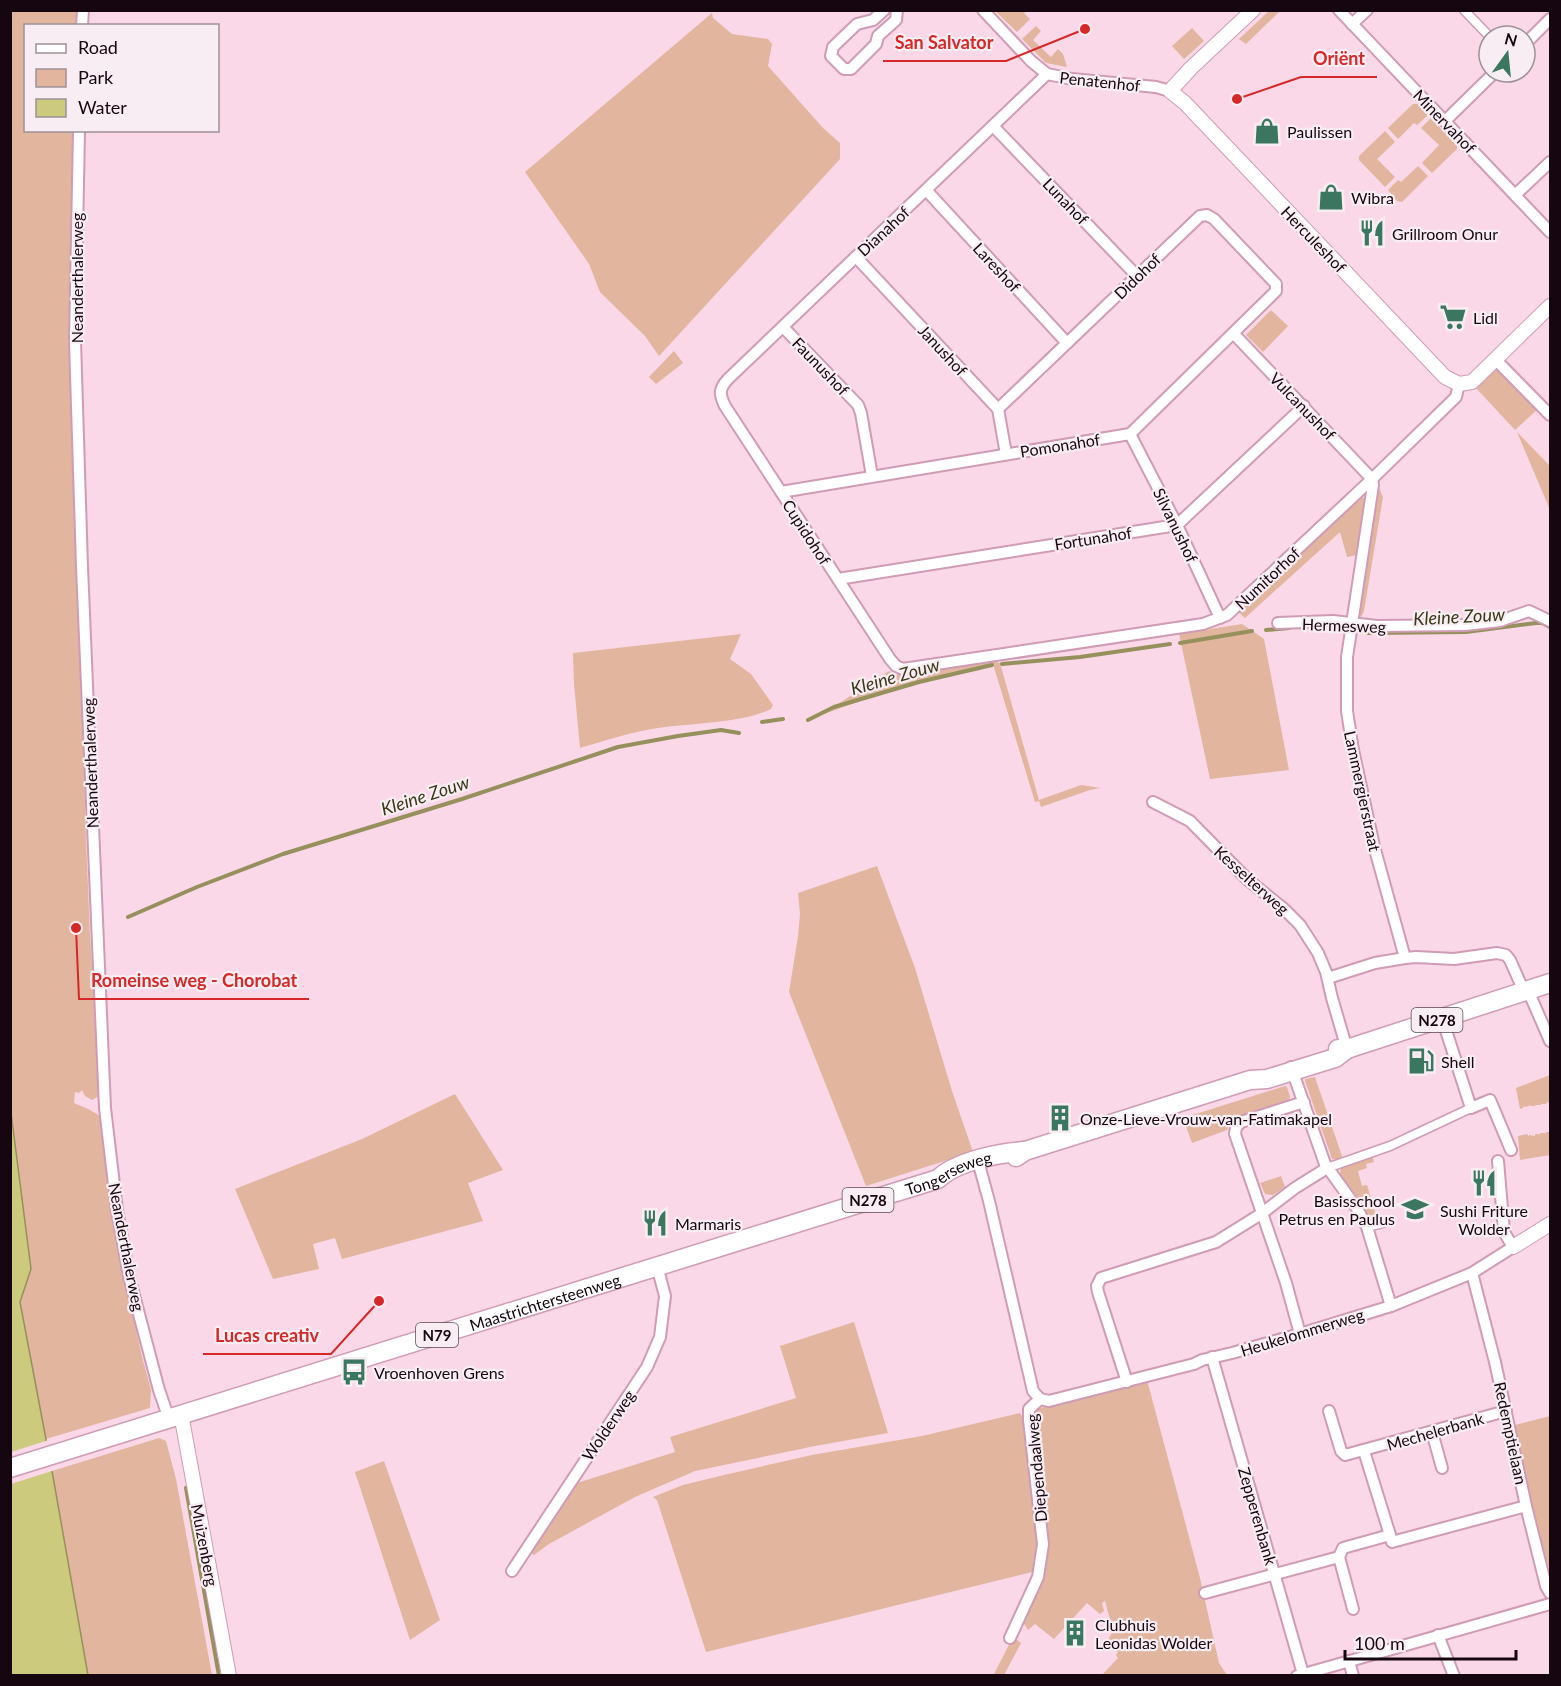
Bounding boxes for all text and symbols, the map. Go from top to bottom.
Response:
legend [24,24,219,132]
north arrow [1477,24,1537,84]
callout: San Salvator [883,25,1006,61]
text: N [1503,28,1519,50]
text: San Salvator [895,31,994,53]
text: Road [78,36,118,58]
callout: Oriënt [1301,41,1377,77]
text: Oriënt [1313,47,1365,69]
text: Park [78,66,114,88]
street label: Penatenhof [1059,67,1142,95]
street label: Minervahof [1410,85,1480,157]
text: Water [78,96,127,118]
shop icon: Paulissen [1252,116,1282,146]
place label: Paulissen [1287,122,1352,141]
street label: Lunahof [1039,174,1093,228]
shop icon: Wibra [1316,182,1346,212]
place label: Wibra [1351,188,1394,207]
street label: Dianahof [853,202,913,260]
street label: Herculeshof [1278,202,1351,276]
street label: Neanderthalerweg [67,213,86,343]
restaurant icon: Grillroom Onur [1357,218,1387,248]
place label: Grillroom Onur [1392,224,1498,243]
street label: Lareshof [969,238,1025,296]
street label: Didohof [1110,249,1164,303]
supermarket icon: Lidl [1438,302,1468,332]
place label: Lidl [1473,308,1498,327]
street label: Janushof [915,321,972,380]
street label: Faunushof [789,333,853,399]
street label: Vulcanushof [1266,368,1340,444]
street label: Pomonahof [1019,429,1102,461]
street label: Silvanushof [1150,485,1202,566]
street label: Cupidohof [779,496,835,568]
street label: Fortunahof [1053,522,1133,554]
street label: Numitorhof [1231,543,1304,613]
water label: Kleine Zouw [1413,603,1506,629]
street label: Hermesweg [1302,614,1386,636]
water label: Kleine Zouw [848,653,943,699]
street label: Neanderthalerweg [78,697,102,829]
street label: Lammergierstraat [1341,729,1385,853]
water label: Kleine Zouw [378,770,473,820]
street label: Kesselterweg [1211,842,1293,918]
callout: Romeinse weg - Chorobat [79,963,309,999]
text: Romeinse weg - Chorobat [91,969,297,991]
road number: N278 [1412,1008,1462,1032]
fuel station icon: Shell [1406,1046,1436,1076]
place label: Shell [1441,1052,1474,1071]
building icon: Onze-Lieve-Vrouw-van-Fatimakapel [1045,1103,1075,1133]
place label: Onze-Lieve-Vrouw-van-Fatimakapel [1080,1109,1332,1128]
street label: Tongerseweg [903,1147,993,1198]
restaurant icon: Sushi Friture Wolder [1469,1168,1499,1198]
street label: Neanderthalerweg [105,1181,149,1313]
road number: N278 [842,1188,894,1212]
place label: Basisschool Petrus en Paulus [1279,1191,1395,1228]
school or university icon: Basisschool Petrus en Paulus [1400,1194,1430,1224]
place label: Sushi Friture Wolder [1440,1201,1528,1238]
restaurant icon: Marmaris [640,1208,670,1238]
place label: Marmaris [675,1214,741,1233]
street label: Maastrichtersteenweg [467,1269,622,1334]
street label: Heukelommerweg [1238,1304,1366,1360]
callout: Lucas creativ [203,1318,331,1354]
road number: N79 [416,1323,458,1347]
text: Lucas creativ [215,1324,320,1346]
bus stop icon: Vroenhoven Grens [339,1357,369,1387]
place label: Vroenhoven Grens [374,1363,505,1382]
street label: Redemptielaan [1491,1380,1531,1486]
street label: Wolderweg [577,1386,639,1464]
street label: Mechelerbank [1384,1408,1487,1454]
street label: Diependaalweg [1022,1413,1050,1523]
street label: Zepperenbank [1235,1465,1281,1568]
street label: Muizenberg [188,1502,222,1588]
place label: Clubhuis Leonidas Wolder [1095,1615,1213,1652]
building icon: Clubhuis Leonidas Wolder [1060,1618,1090,1648]
scale bar [1345,1623,1516,1661]
text: 100 m [1354,1632,1405,1654]

